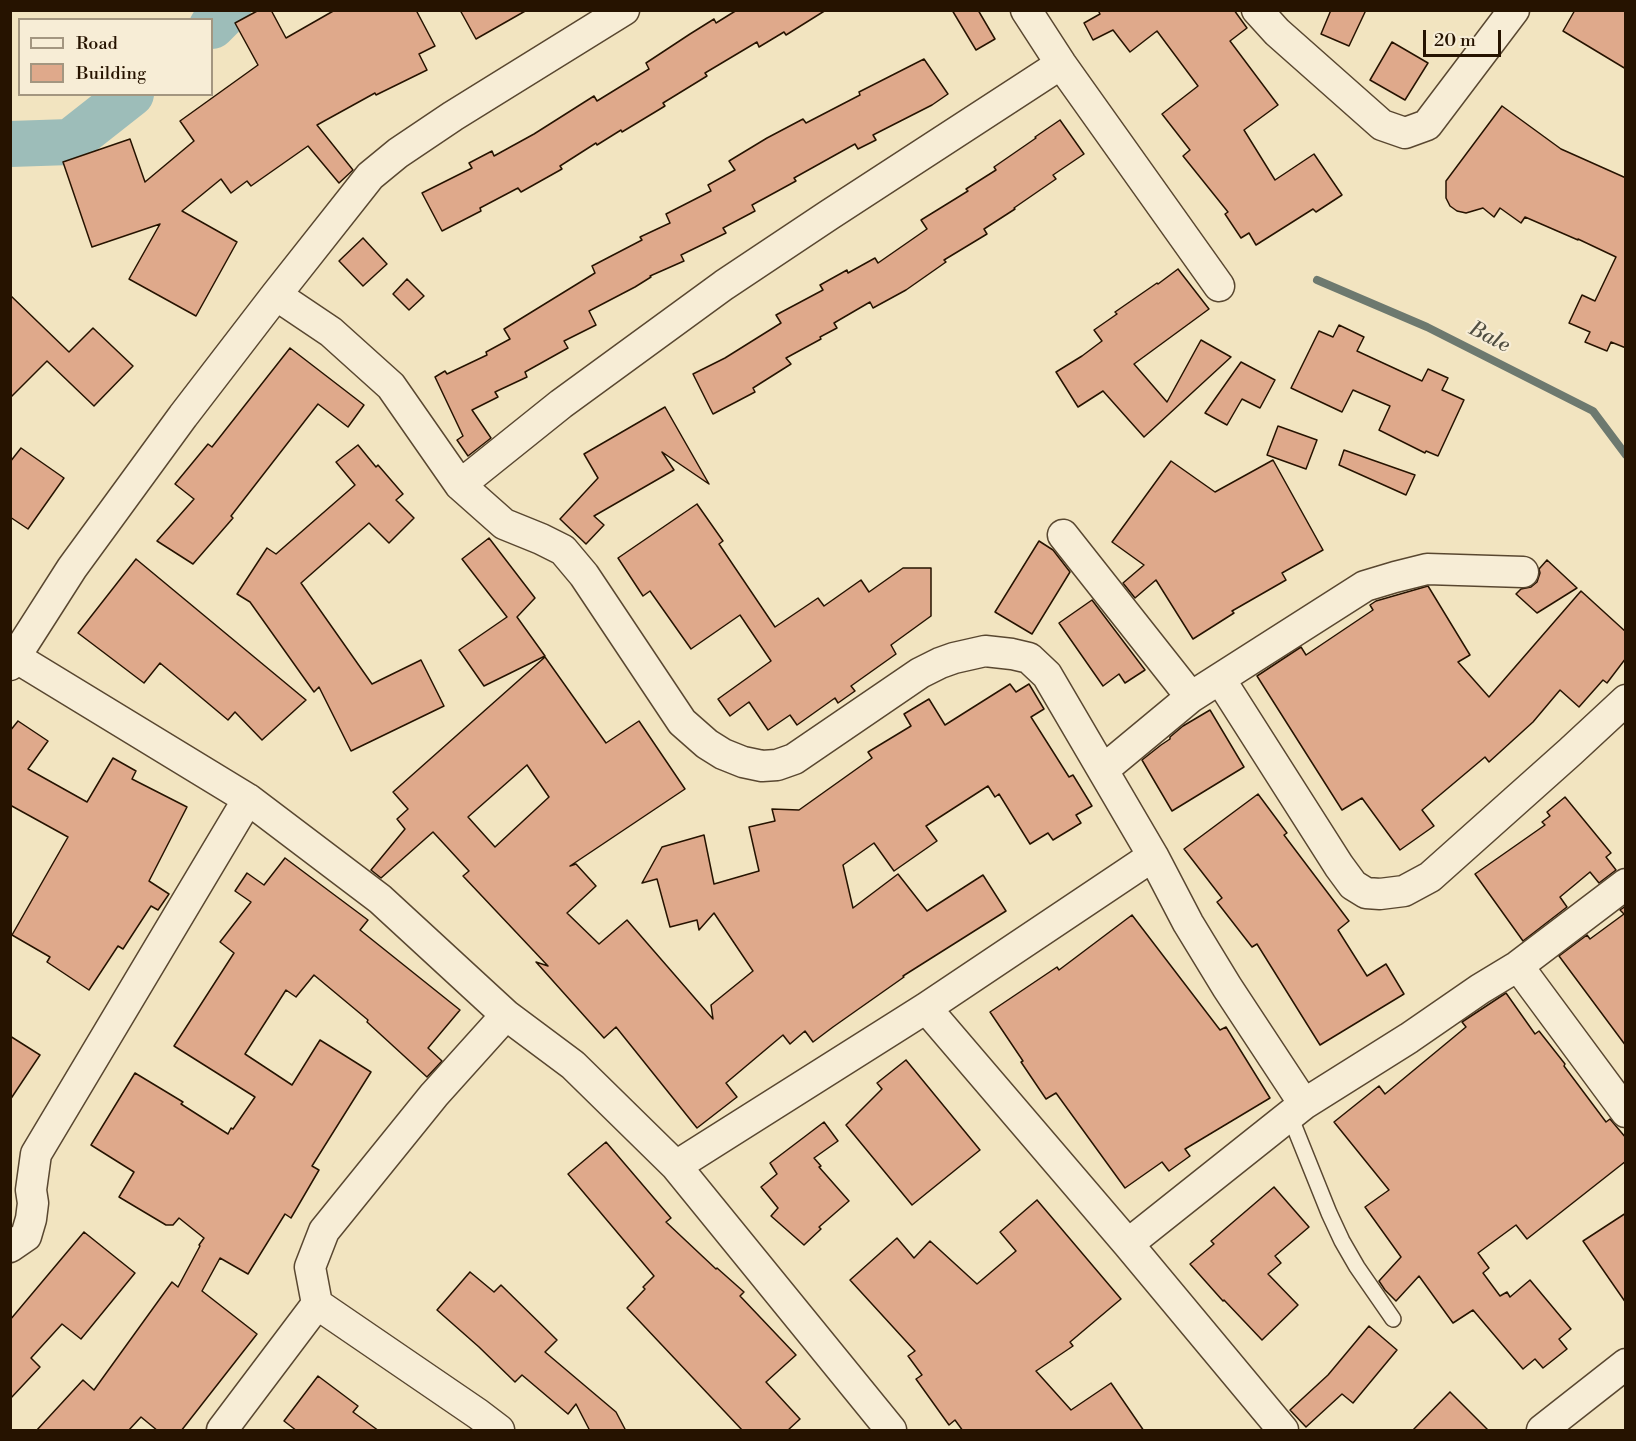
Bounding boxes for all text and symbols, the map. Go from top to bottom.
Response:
legend [18,18,213,96]
scale bar [1426,18,1504,56]
text: 20 m [1434,29,1476,52]
text: Road [76,32,118,55]
text: Building [76,62,146,85]
water label: Bale [1464,317,1514,359]

